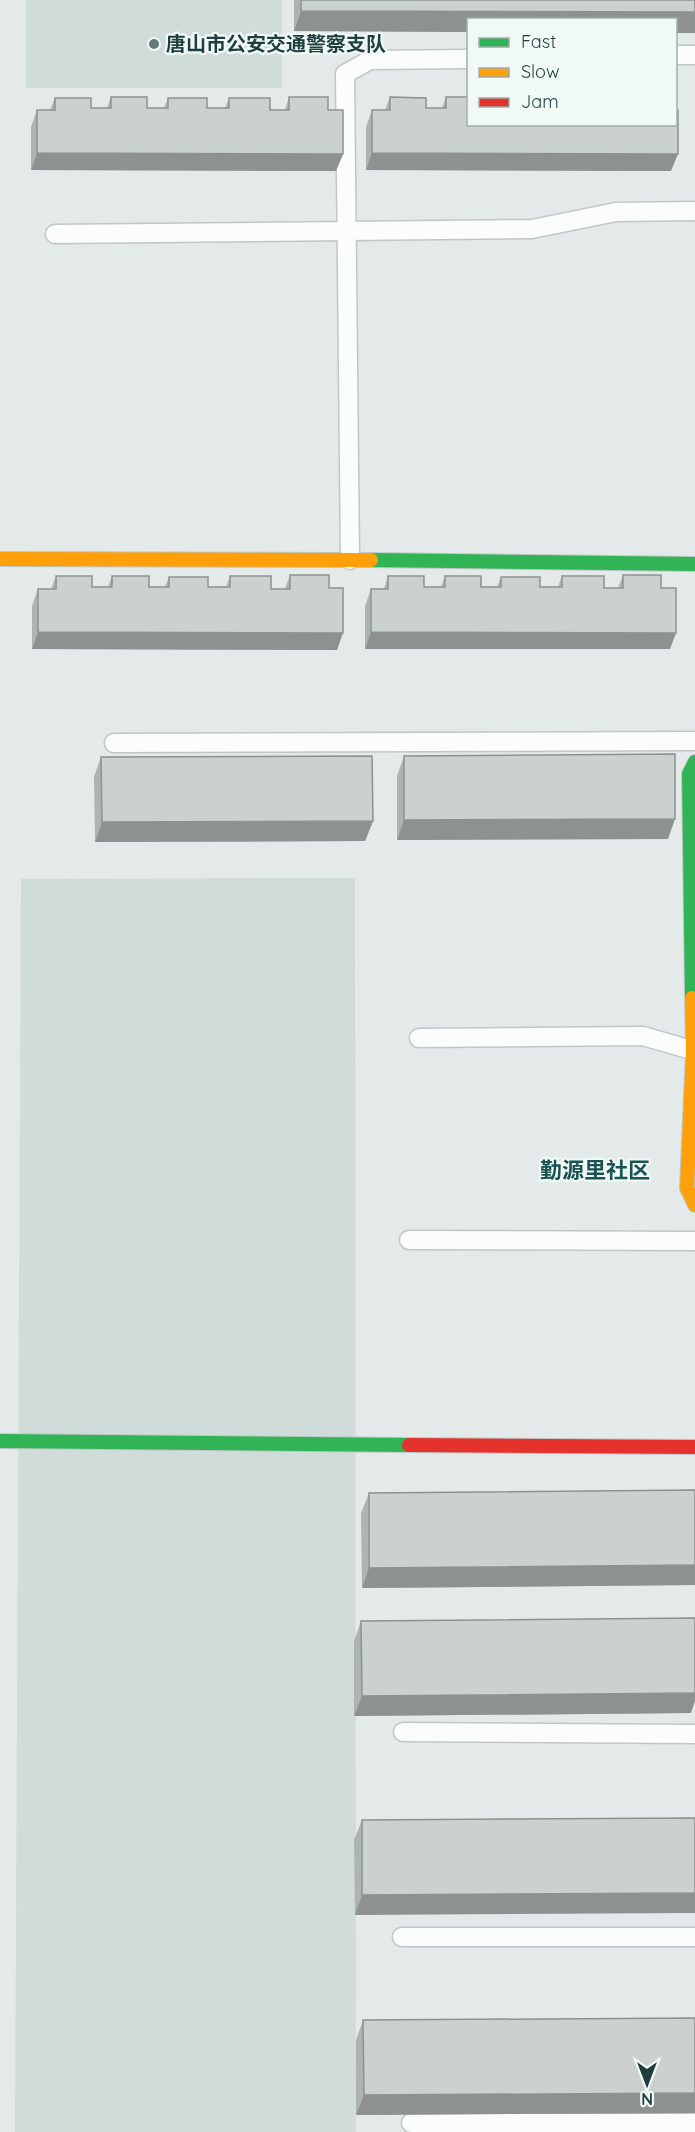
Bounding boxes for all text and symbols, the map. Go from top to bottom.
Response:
legend [467,18,677,126]
text: Fast [521,30,556,53]
place label: 唐山市公安交通警察支队 [166,31,386,56]
marker: 唐山市公安交通警察支队 [147,37,161,51]
text: Slow [521,60,559,83]
text: Jam [521,90,559,113]
district label: 勤源里社区 [540,1156,650,1184]
north arrow [617,2054,677,2114]
text: N [641,2089,653,2109]

